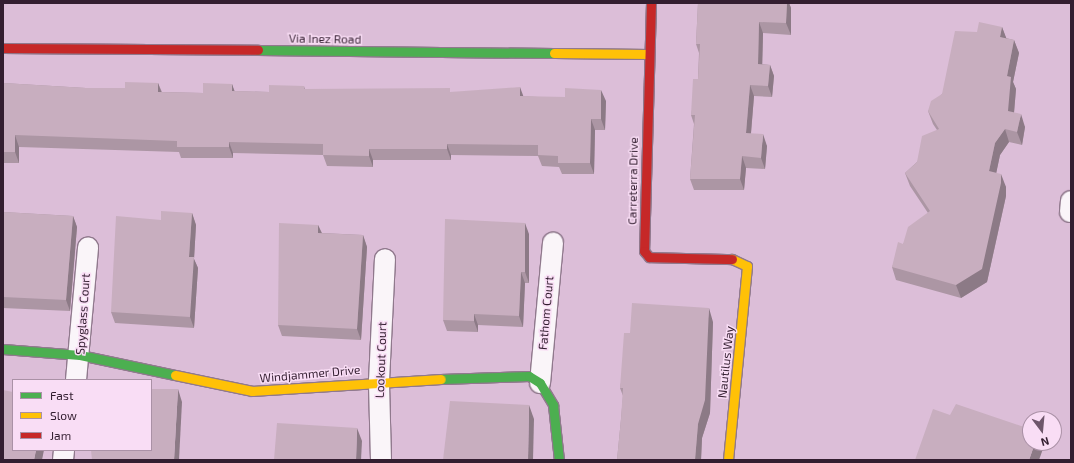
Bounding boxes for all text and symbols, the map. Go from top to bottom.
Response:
street label: Via Inez Road [289,31,361,47]
street label: Carreterra Drive [625,137,641,225]
street label: Spyglass Court [73,273,93,355]
street label: Fathom Court [536,275,556,351]
street label: Lookout Court [372,322,390,398]
street label: Nautilus Way [715,325,737,399]
street label: Windjammer Drive [259,362,361,386]
legend [12,379,152,451]
text: Fast [50,388,73,402]
text: Slow [50,408,77,422]
north arrow [1022,411,1062,451]
text: Jam [50,428,71,442]
text: N [1040,435,1051,449]

